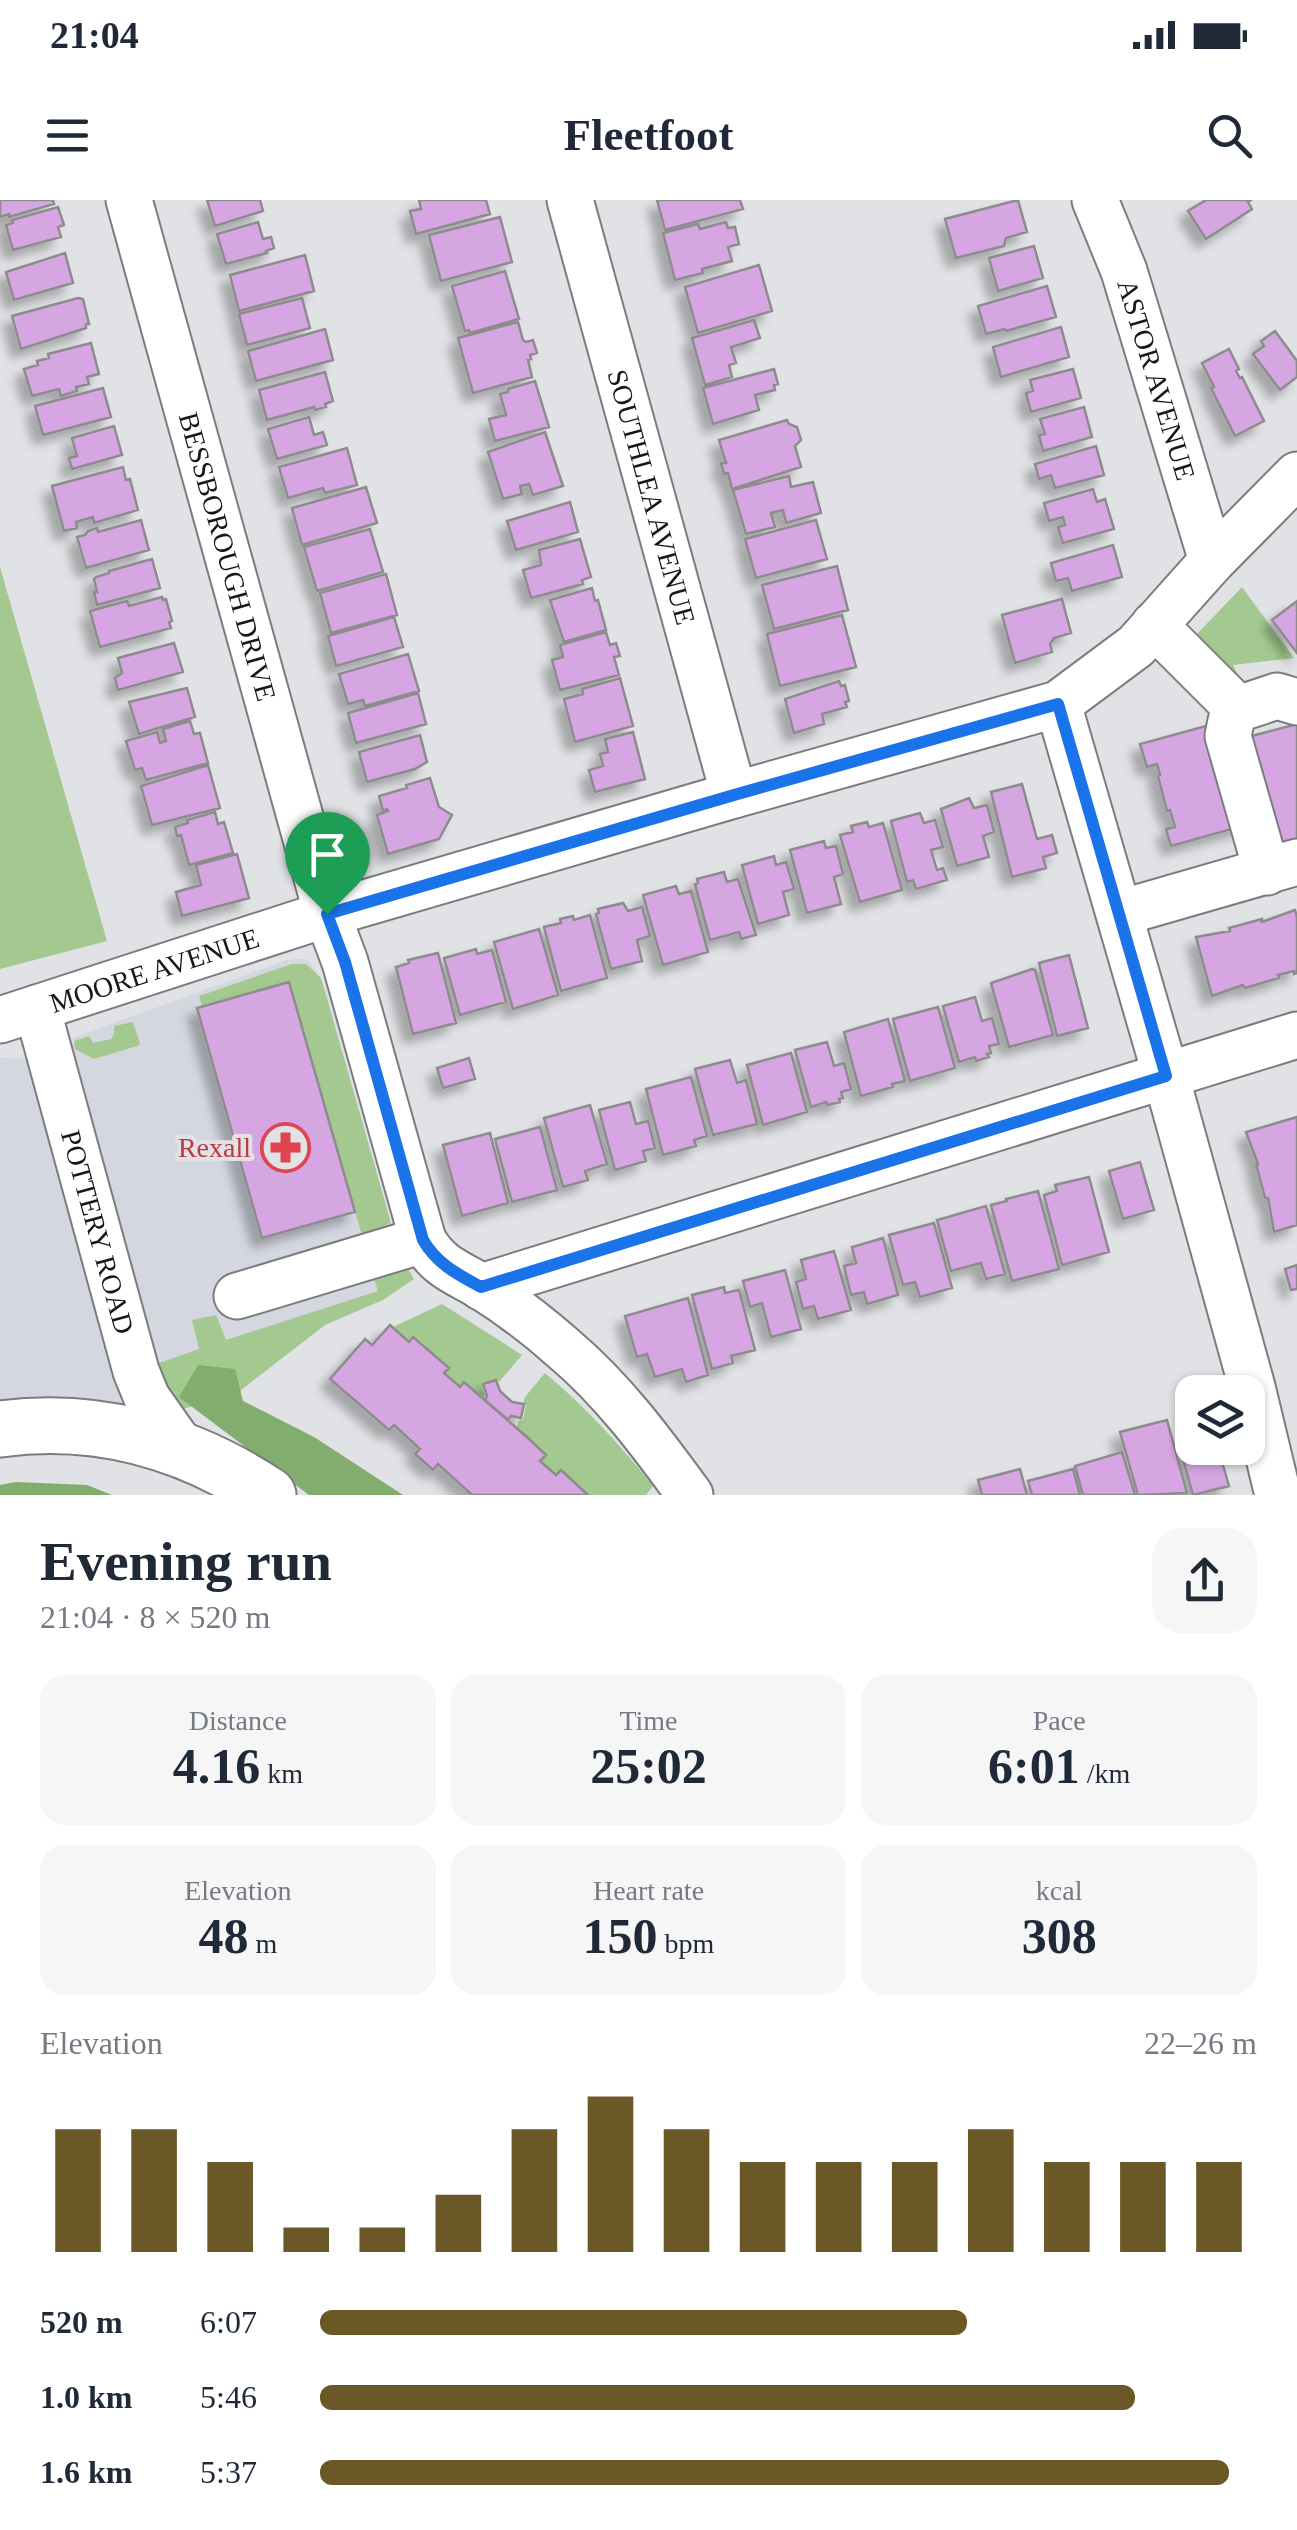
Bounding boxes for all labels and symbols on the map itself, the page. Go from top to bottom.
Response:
street label: ASTOR AVENUE [1112,275,1202,484]
street label: SOUTHLEA AVENUE [602,366,702,628]
street label: BESSBOROUGH DRIVE [173,409,283,704]
pin [285,812,370,915]
street label: MOORE AVENUE [46,922,263,1018]
pharmacy icon: Rexall [260,1121,312,1173]
street label: POTTERY ROAD [55,1127,141,1337]
place label: Rexall [178,1132,251,1163]

